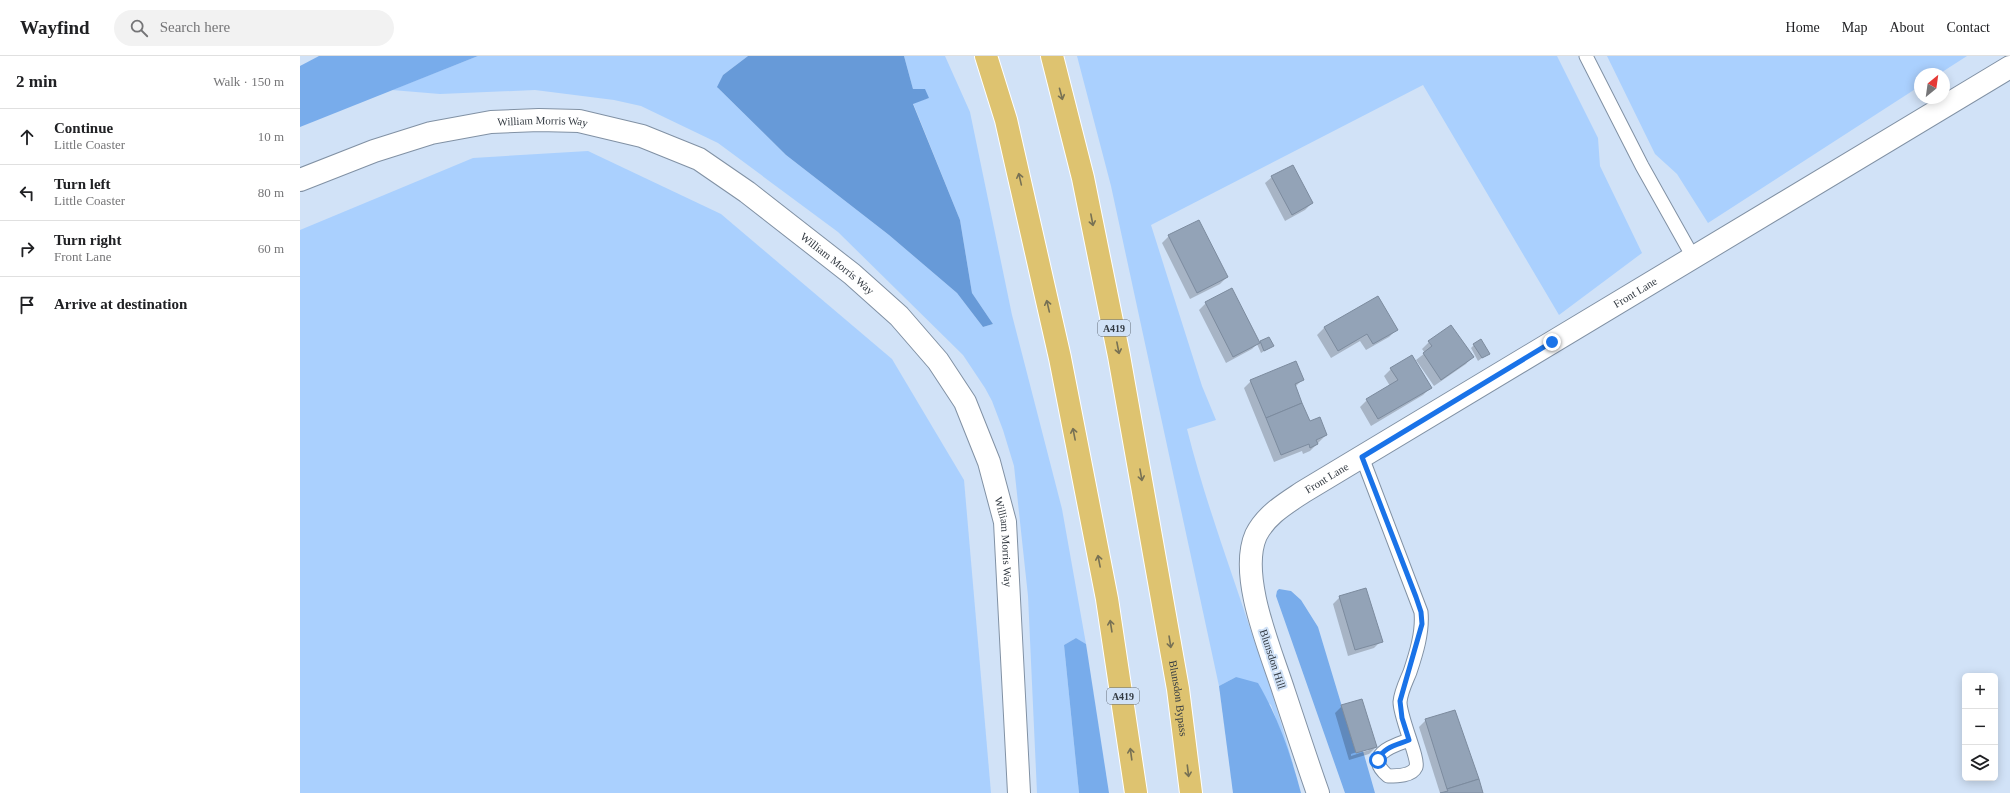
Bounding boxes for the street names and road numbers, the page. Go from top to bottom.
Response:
street label: William Morris Way [497,114,590,129]
street label: William Morris Way [798,230,877,297]
street label: Front Lane [1611,275,1659,310]
road number: A419 [1098,320,1130,336]
street label: Front Lane [1303,460,1351,496]
street label: William Morris Way [993,496,1014,588]
street label: Blunsdon Hill [1258,628,1288,690]
street label: Blunsdon Bypass [1167,659,1190,737]
road number: A419 [1107,688,1139,704]

